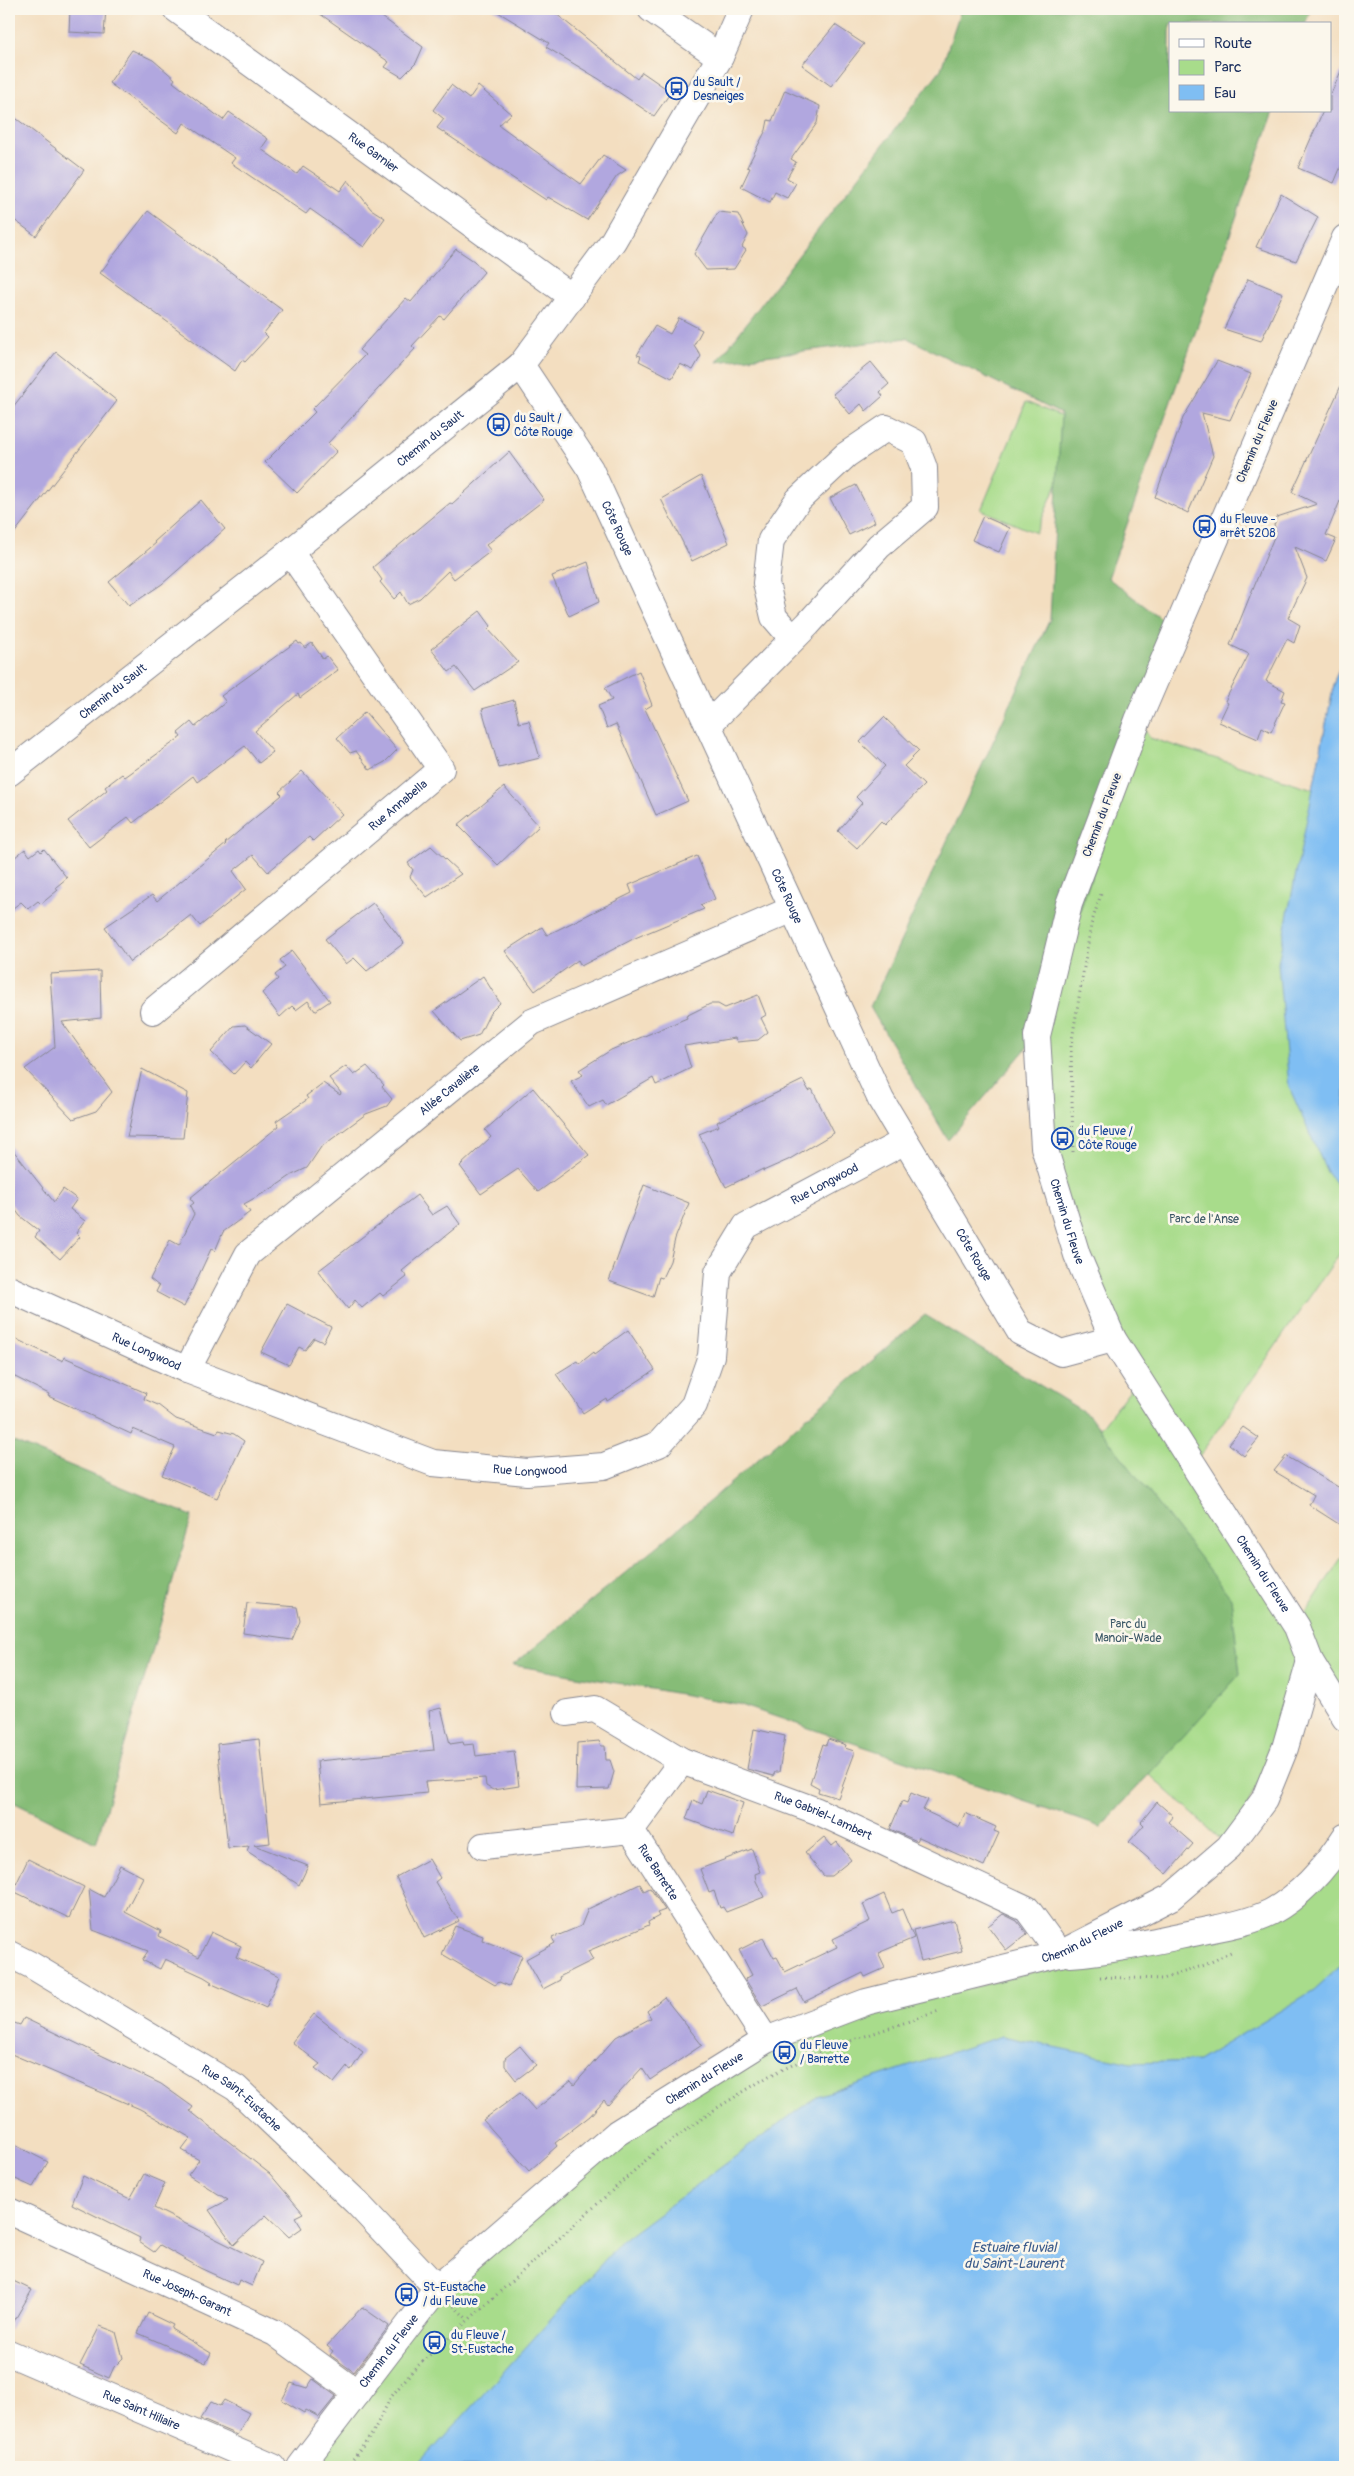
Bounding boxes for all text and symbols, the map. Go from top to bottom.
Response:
legend [1169,22,1332,112]
text: Route [1214,34,1252,53]
text: Parc [1214,58,1242,77]
place label: du Sault / Desneiges [693,75,745,104]
bus stop icon: du Sault / Desneiges [665,77,689,101]
text: Eau [1214,84,1236,103]
street label: Rue Garnier [345,130,402,177]
street label: Chemin du Fleuve [1233,397,1282,485]
street label: Chemin du Sault [394,407,467,470]
place label: du Sault / Côte Rouge [514,411,573,440]
bus stop icon: du Sault / Côte Rouge [486,413,510,437]
street label: Côte Rouge [598,499,636,558]
place label: du Fleuve - arrêt 5208 [1220,512,1276,541]
bus stop icon: du Fleuve - arrêt 5208 [1192,514,1216,538]
street label: Chemin du Sault [76,661,150,723]
street label: Chemin du Fleuve [1080,771,1125,859]
street label: Rue Annabella [366,776,431,834]
street label: Côte Rouge [767,866,806,926]
street label: Allée Cavalière [416,1061,483,1119]
place label: du Fleuve / Côte Rouge [1078,1124,1137,1153]
bus stop icon: du Fleuve / Côte Rouge [1050,1126,1074,1150]
street label: Rue Longwood [788,1160,861,1209]
street label: Chemin du Fleuve [1046,1177,1087,1267]
park label: Parc de l'Anse [1169,1212,1239,1227]
street label: Côte Rouge [952,1226,995,1284]
street label: Rue Longwood [109,1330,183,1374]
street label: Rue Longwood [492,1462,568,1480]
street label: Chemin du Fleuve [1232,1533,1293,1616]
park label: Parc du Manoir-Wade [1095,1617,1161,1646]
street label: Rue Gabriel-Lambert [772,1789,875,1844]
street label: Rue Barrette [634,1842,681,1903]
street label: Chemin du Fleuve [1040,1916,1126,1966]
place label: du Fleuve / Barrette [800,2038,849,2067]
bus stop icon: du Fleuve / Barrette [772,2040,796,2064]
street label: Chemin du Fleuve [663,2049,746,2109]
street label: Rue Saint-Eustache [198,2062,284,2135]
water label: Estuaire fluvial du Saint-Laurent [964,2239,1065,2272]
street label: Rue Joseph-Garant [140,2266,234,2320]
place label: St-Eustache / du Fleuve [423,2280,486,2309]
bus stop icon: St-Eustache / du Fleuve [395,2282,419,2306]
street label: Chemin du Fleuve [356,2311,422,2391]
place label: du Fleuve / St-Eustache [451,2328,514,2357]
bus stop icon: du Fleuve / St-Eustache [423,2330,447,2354]
street label: Rue Saint Hiliaire [100,2387,182,2434]

